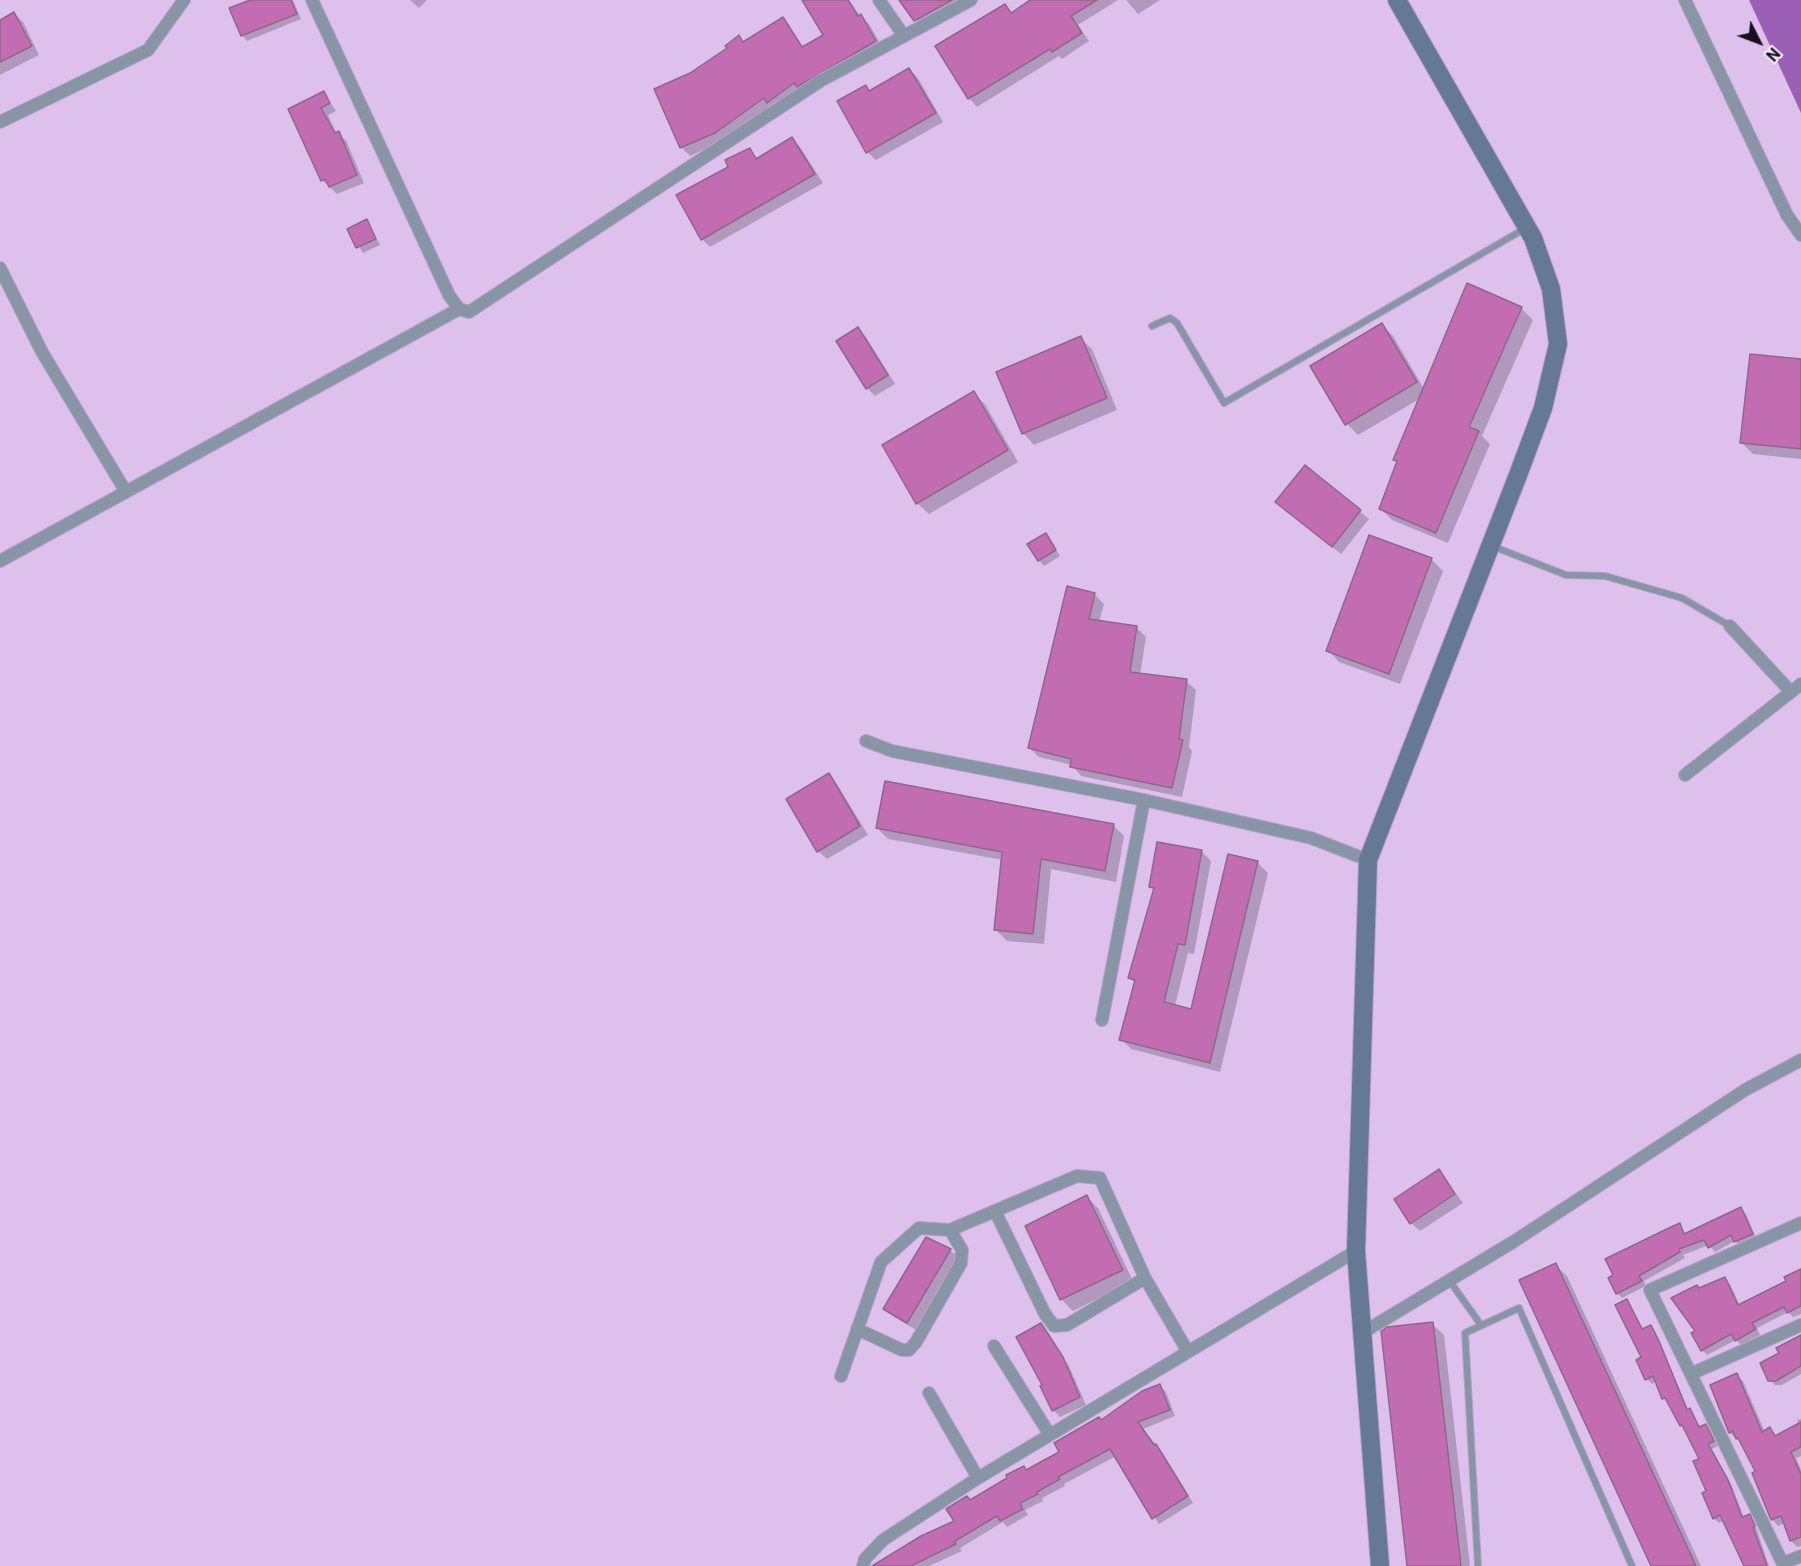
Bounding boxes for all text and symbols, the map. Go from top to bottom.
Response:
north arrow [1729,12,1789,72]
text: N [1762,44,1784,65]

